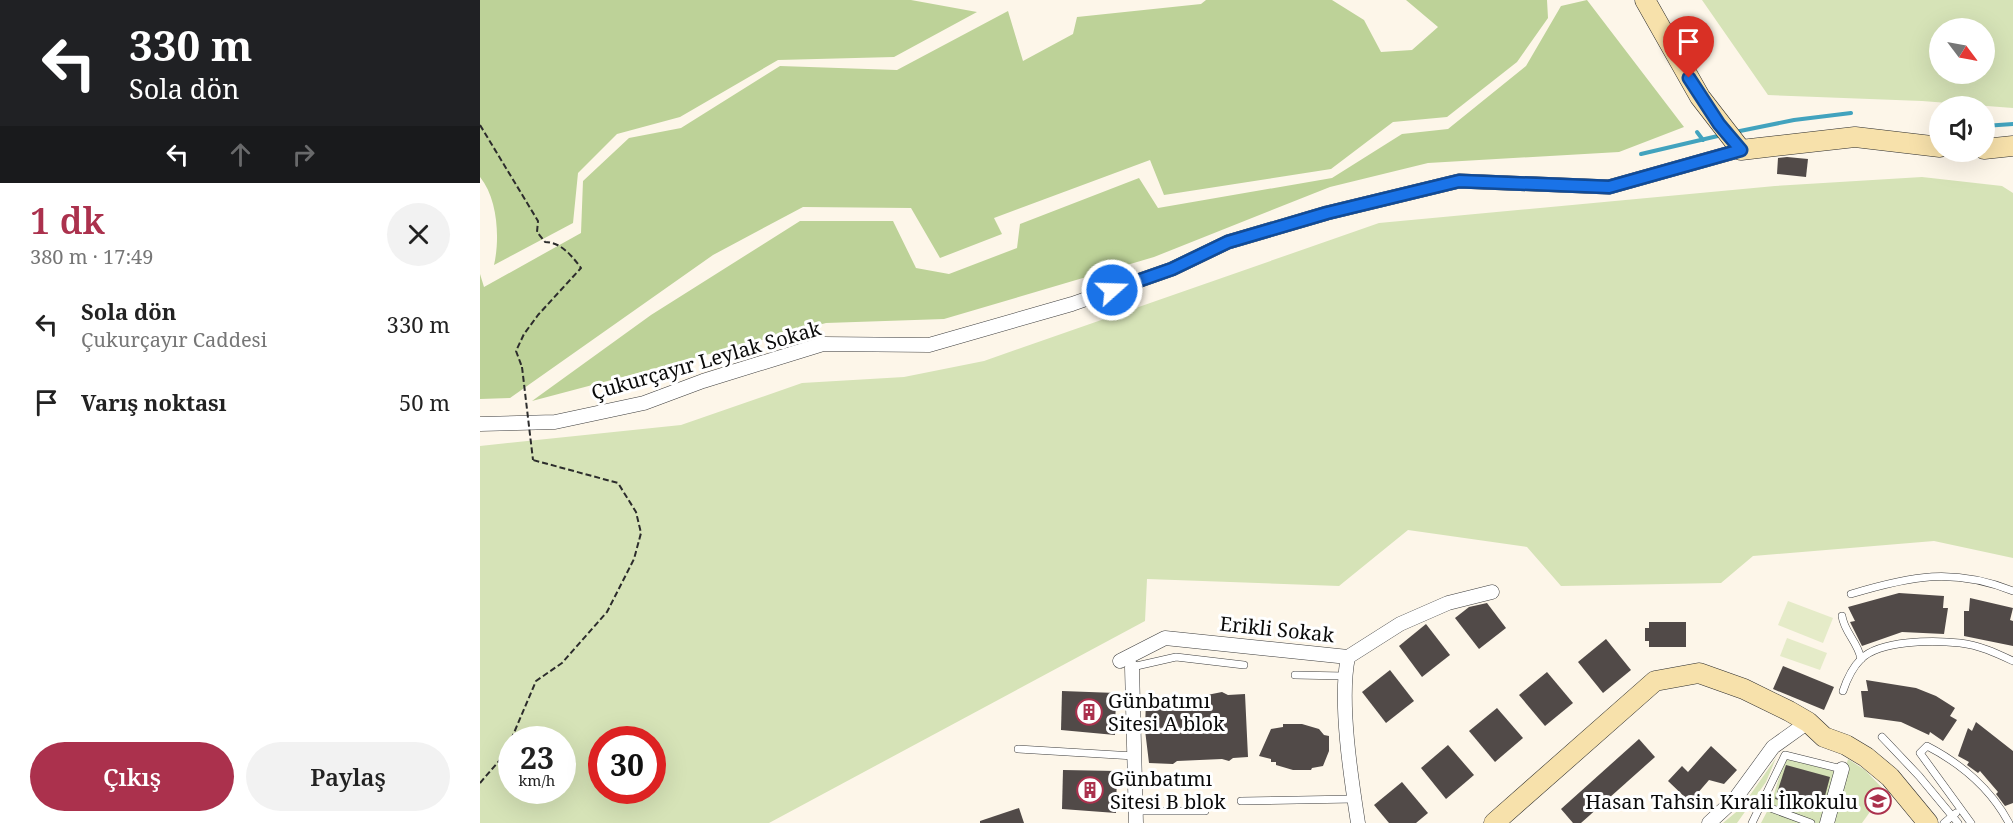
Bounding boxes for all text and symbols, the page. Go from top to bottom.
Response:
text: 330 m [129,16,253,73]
pin [1663,16,1714,78]
north arrow [1929,18,1995,84]
map controls [1929,18,1995,162]
icon: left [30,24,108,102]
icon: arrive [1672,25,1705,58]
text: Sola dön [129,70,239,107]
button: sound [1929,96,1995,162]
icon: left [161,138,194,171]
icon: ahead [224,138,257,171]
icon: right [287,138,320,171]
text: 1 dk [30,196,105,245]
button: close [387,203,450,266]
text: 380 m · 17:49 [30,243,153,270]
position arrow [1080,258,1144,322]
text: Sola dön [81,296,176,326]
icon: left [30,308,63,341]
text: 330 m [387,309,450,339]
street label: Çukurçayır Leylak Sokak [588,314,824,406]
text: Çukurçayır Caddesi [81,326,267,353]
icon: arrive [30,386,63,419]
text: Varış noktası [81,387,226,417]
text: 50 m [399,387,450,417]
street label: Erikli Sokak [1218,610,1336,648]
place label: Günbatımı Sitesi A blok [1108,687,1225,737]
building icon: Günbatımı Sitesi A blok [1074,697,1104,727]
speed limit sign: 30 [588,726,666,804]
text: 23 [520,737,554,778]
button: Çıkış [30,742,234,811]
button: Paylaş [246,742,450,811]
place label: Günbatımı Sitesi B blok [1110,765,1226,815]
text: km/h [519,770,555,790]
building icon: Günbatımı Sitesi B blok [1075,775,1105,805]
school or university icon: Hasan Tahsin Kırali İlkokulu [1863,786,1893,816]
place label: Hasan Tahsin Kırali İlkokulu [1585,788,1858,815]

